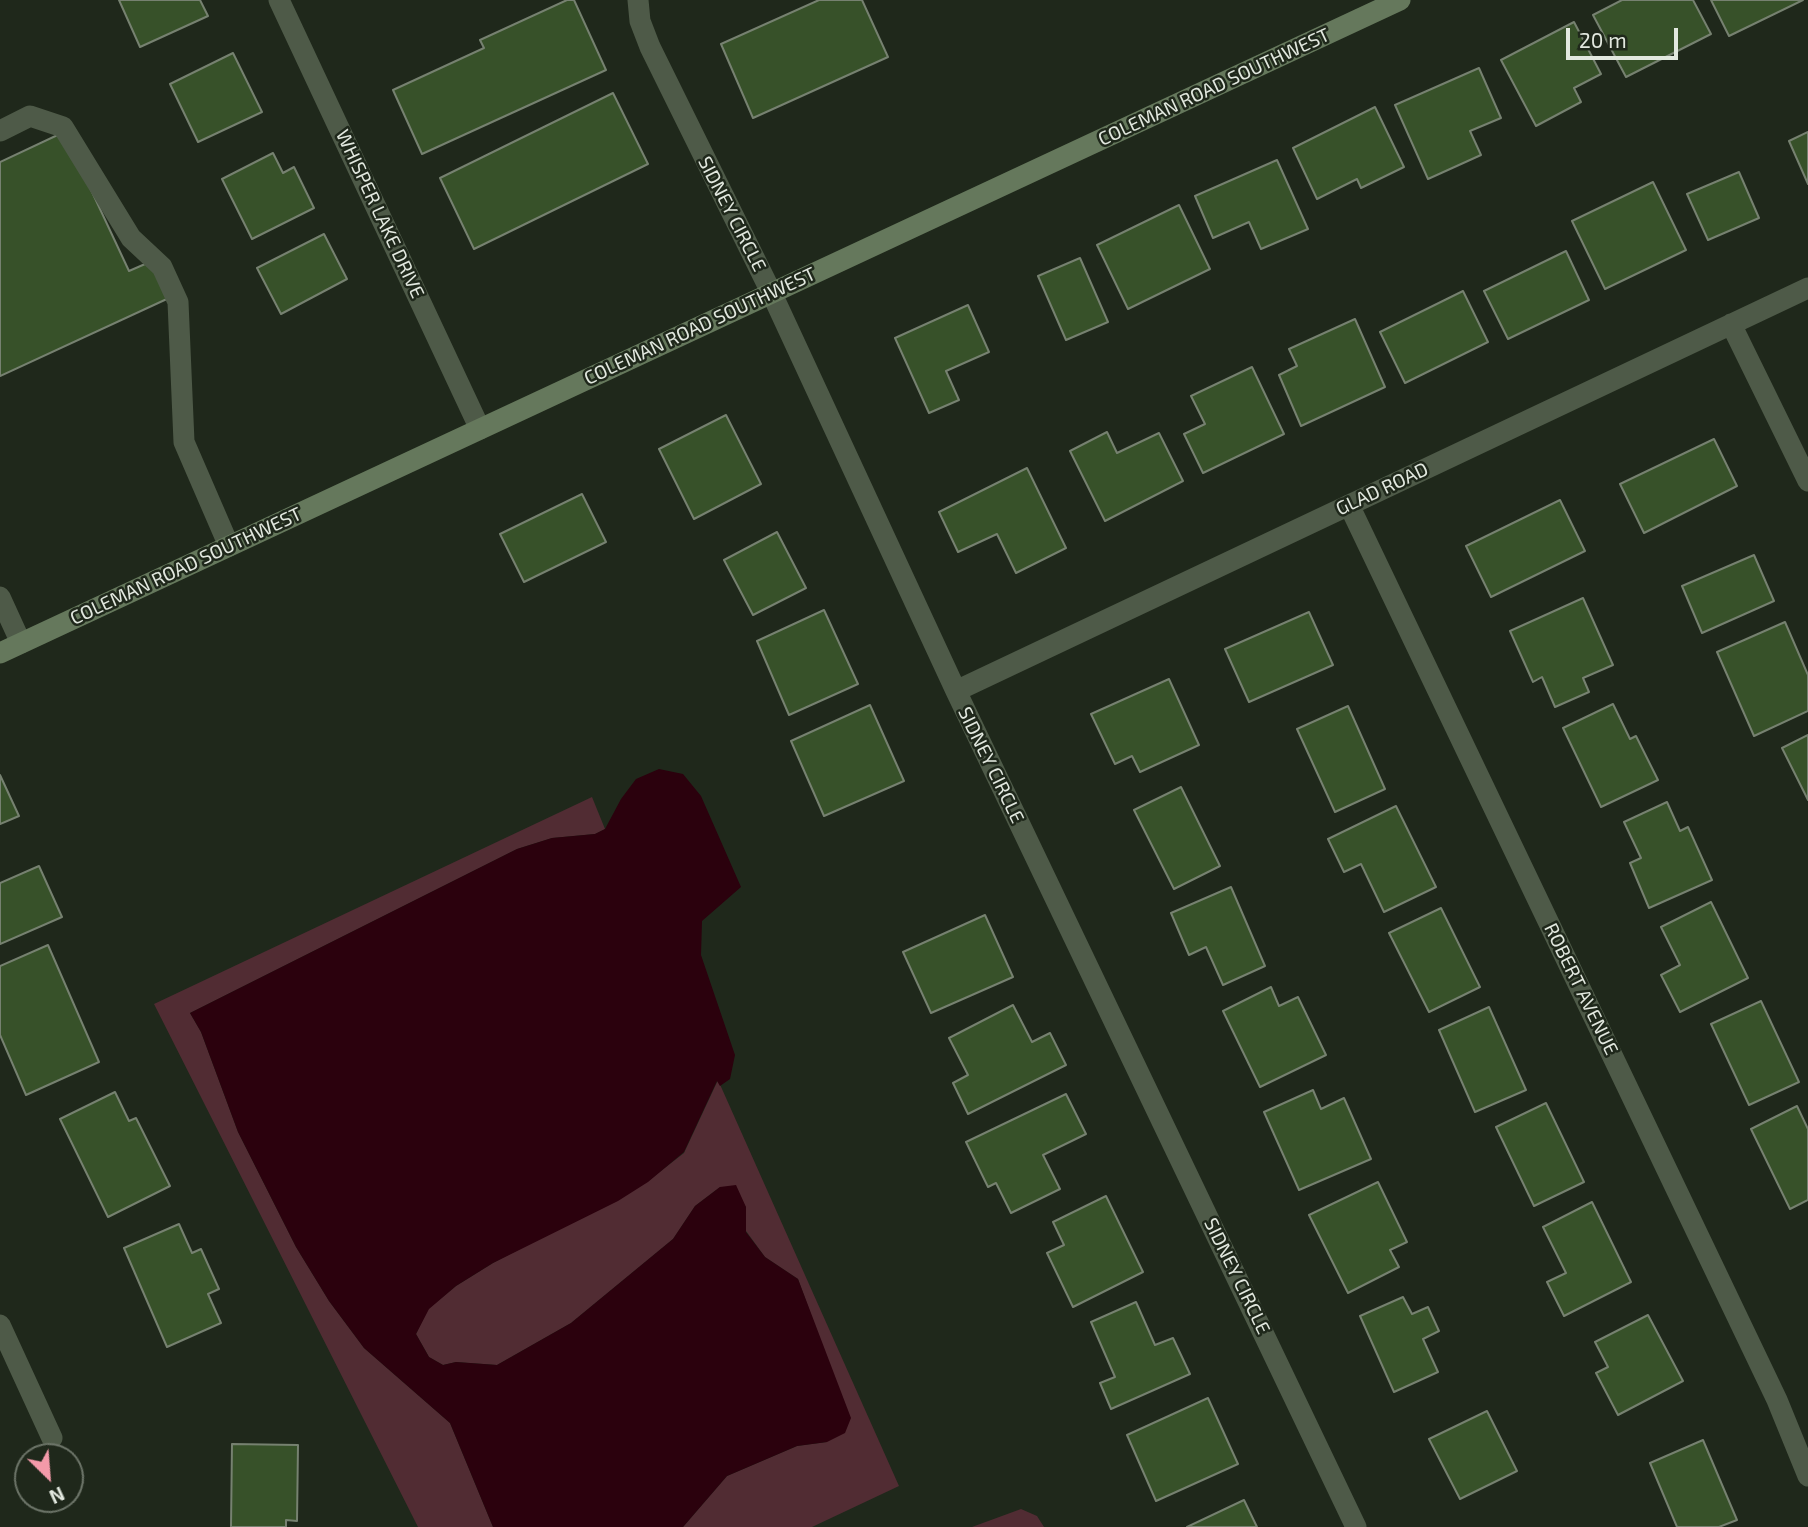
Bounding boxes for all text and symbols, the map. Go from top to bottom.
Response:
scale bar [1570,14,1682,58]
street label: COLEMAN ROAD SOUTHWEST [1095,23,1333,151]
text: 20 m [1579,27,1627,52]
street label: WHISPER LAKE DRIVE [331,126,429,302]
street label: SIDNEY CIRCLE [693,153,771,275]
street label: COLEMAN ROAD SOUTHWEST [581,262,819,390]
street label: GLAD ROAD [1332,458,1432,520]
street label: COLEMAN ROAD SOUTHWEST [67,502,305,630]
street label: SIDNEY CIRCLE [953,703,1029,827]
street label: ROBERT AVENUE [1539,919,1623,1059]
street label: SIDNEY CIRCLE [1199,1214,1275,1338]
north arrow [14,1443,84,1513]
text: N [46,1482,68,1509]

